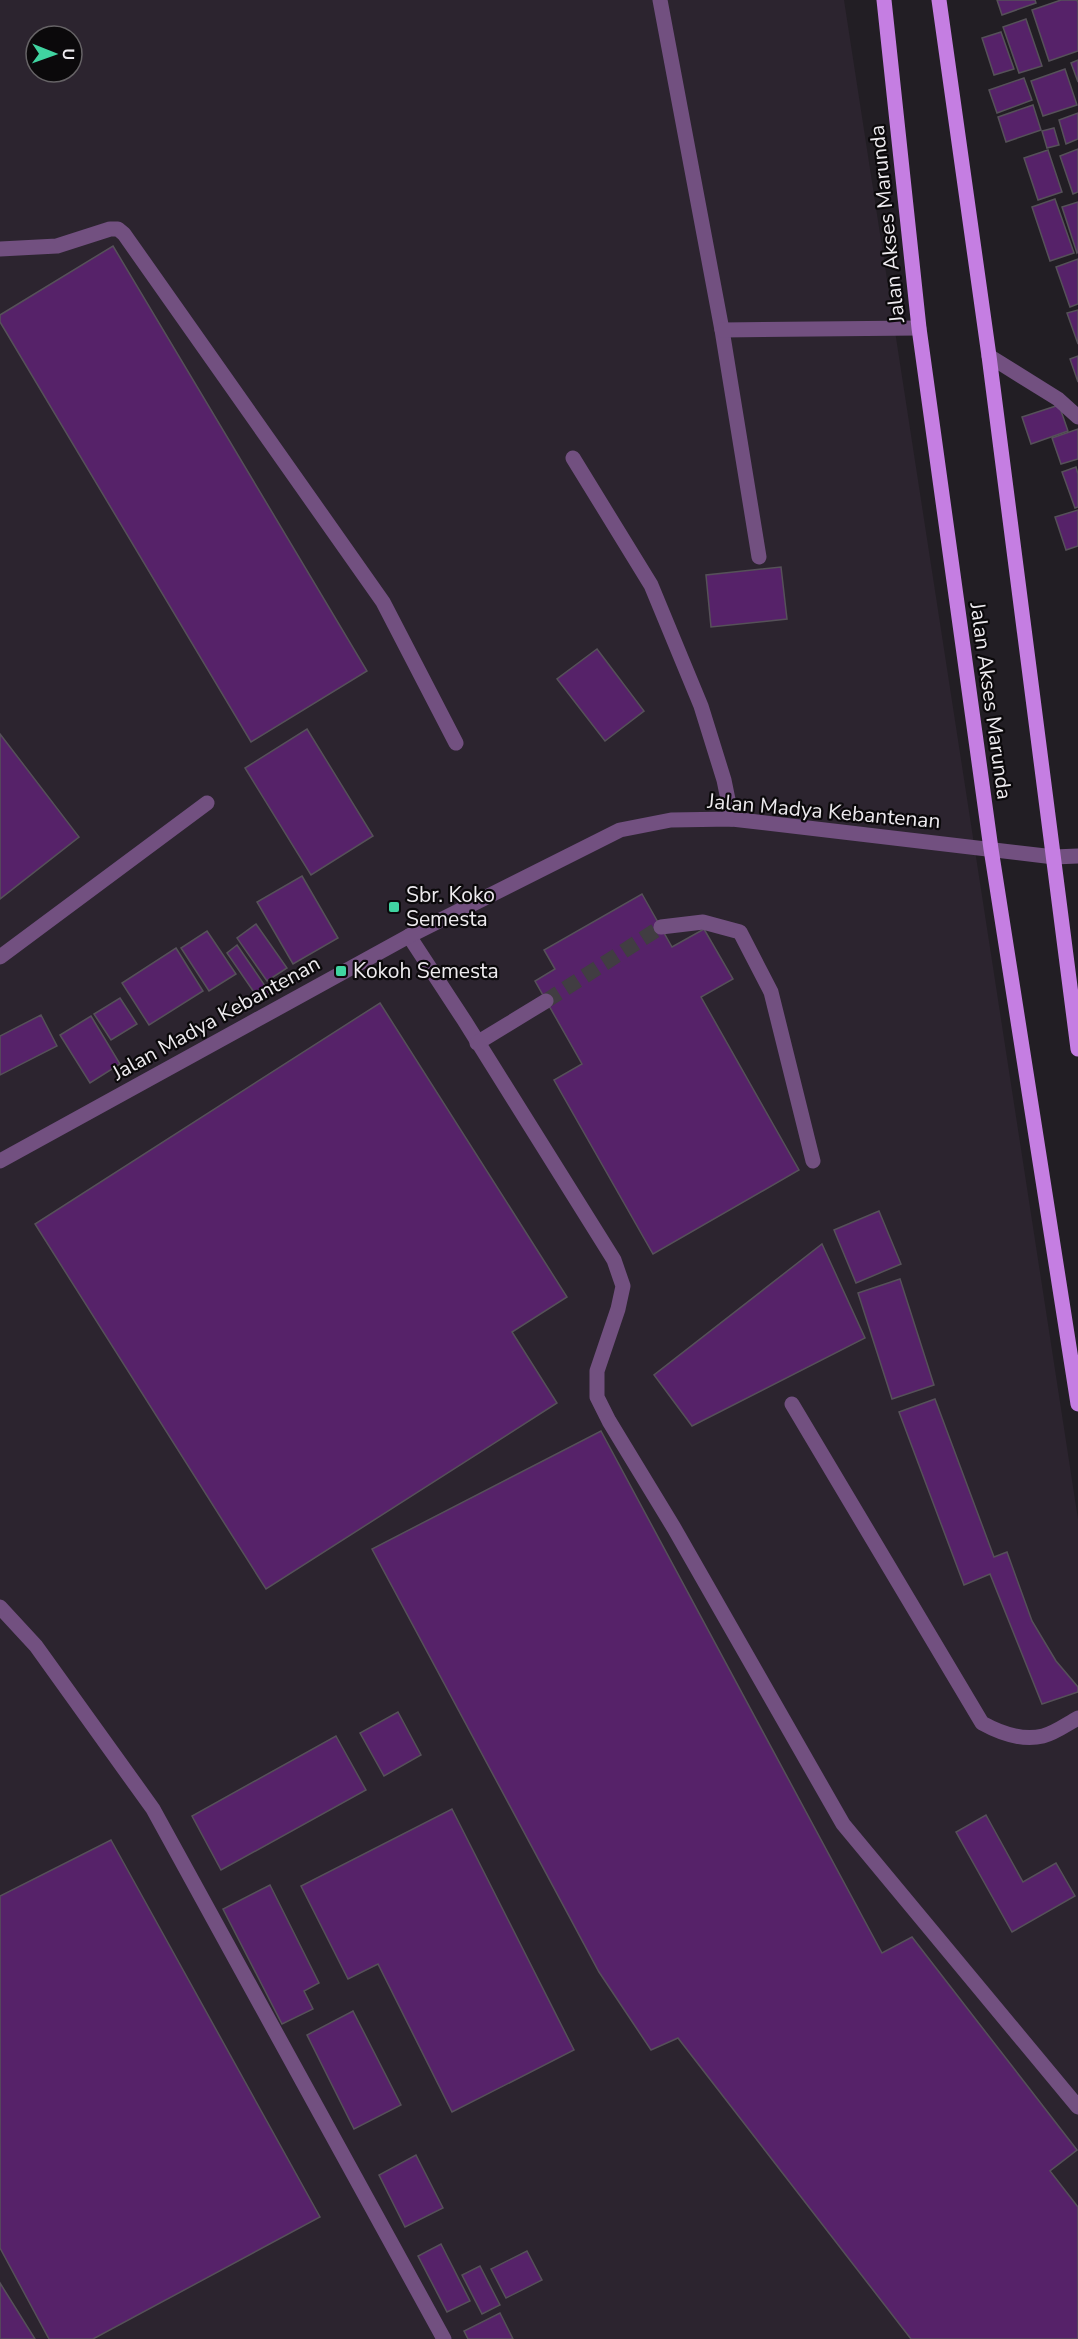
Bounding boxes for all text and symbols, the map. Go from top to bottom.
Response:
north arrow [24,24,84,84]
text: U [57,48,79,60]
street label: Jalan Akses Marunda [863,124,911,325]
street label: Jalan Akses Marunda [963,600,1019,801]
street label: Jalan Madya Kebantenan [705,787,942,835]
place label: Sbr. Koko Semesta [406,881,495,933]
marker: Sbr. Koko Semesta [387,900,401,914]
street label: Jalan Madya Kebantenan [106,949,325,1087]
place label: Kokoh Semesta [353,957,499,985]
marker: Kokoh Semesta [334,964,348,978]

